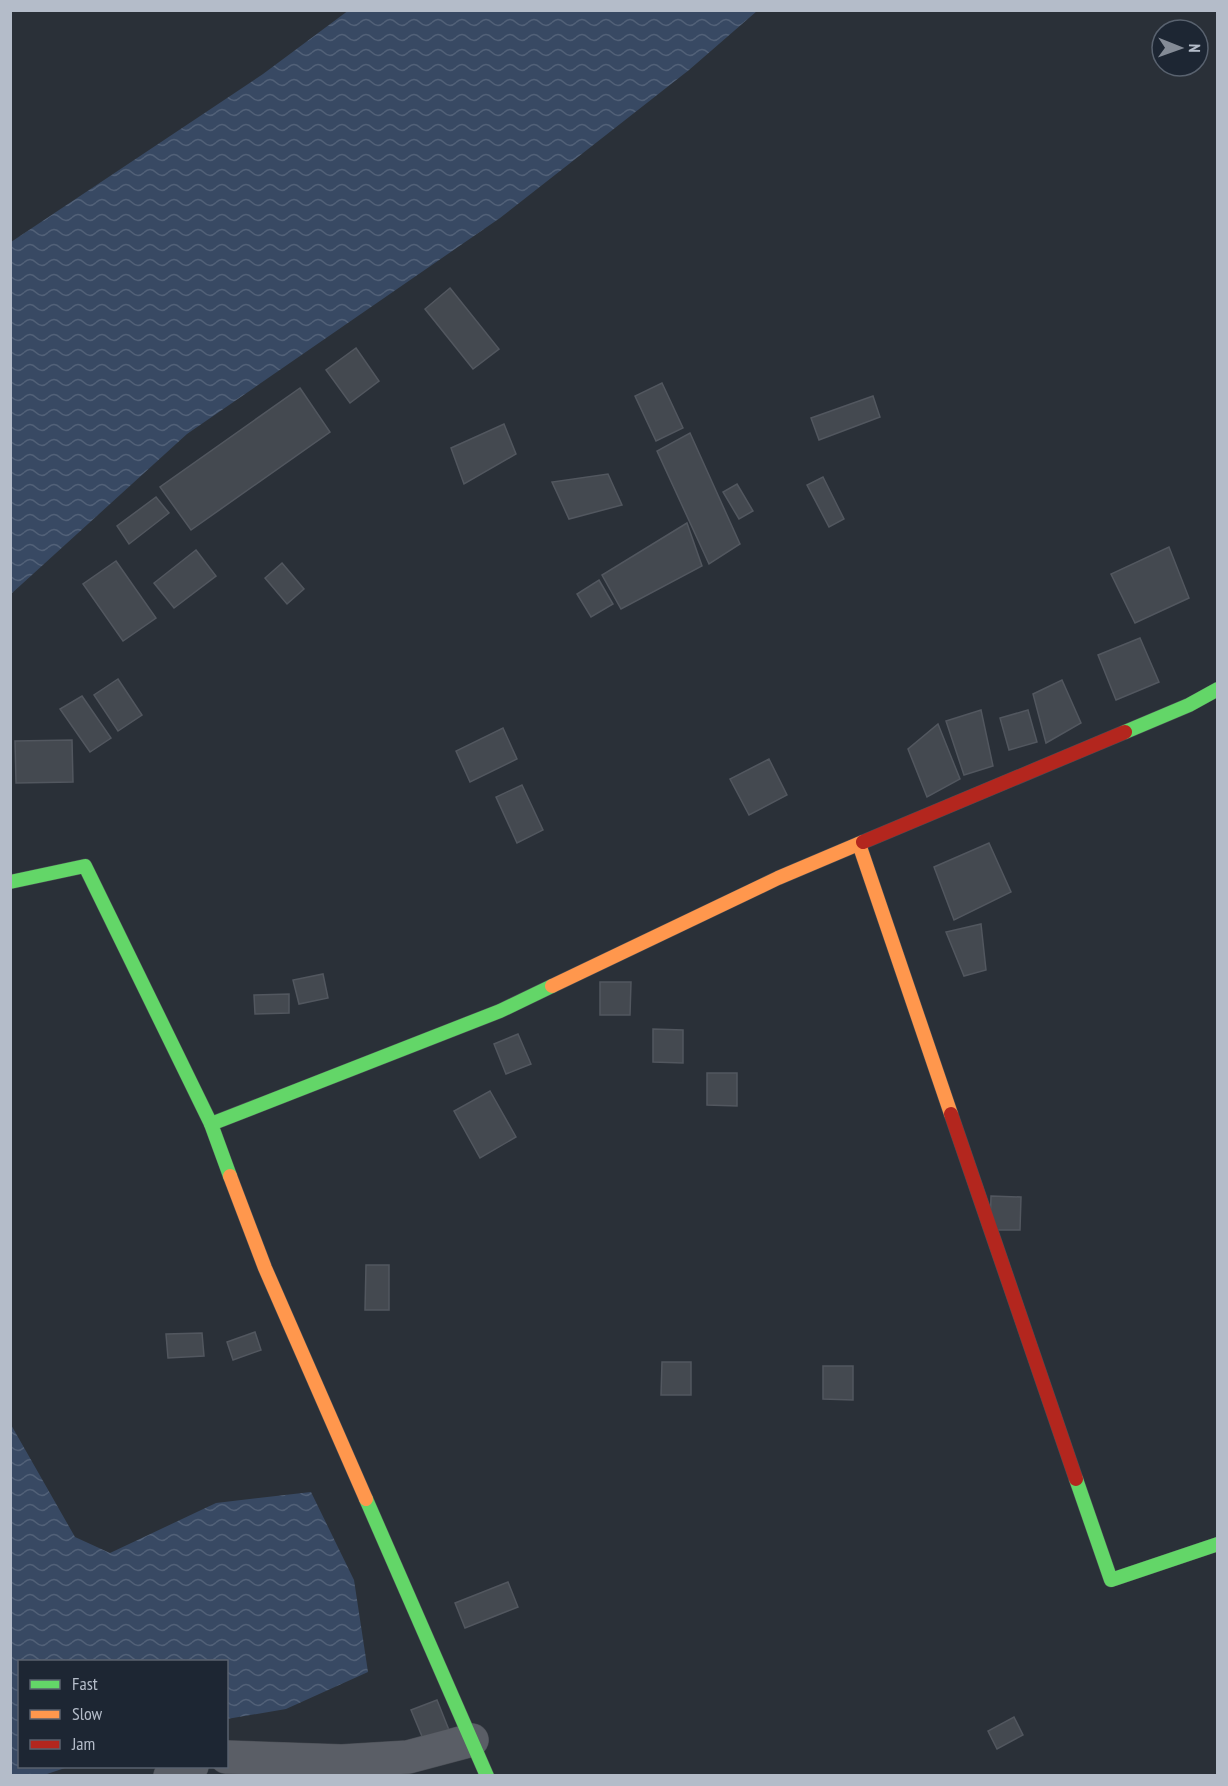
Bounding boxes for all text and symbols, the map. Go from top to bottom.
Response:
north arrow [1150,18,1210,78]
text: N [1185,44,1205,53]
legend [18,1660,228,1768]
text: Fast [72,1672,98,1695]
text: Slow [72,1702,103,1725]
text: Jam [71,1732,95,1755]

